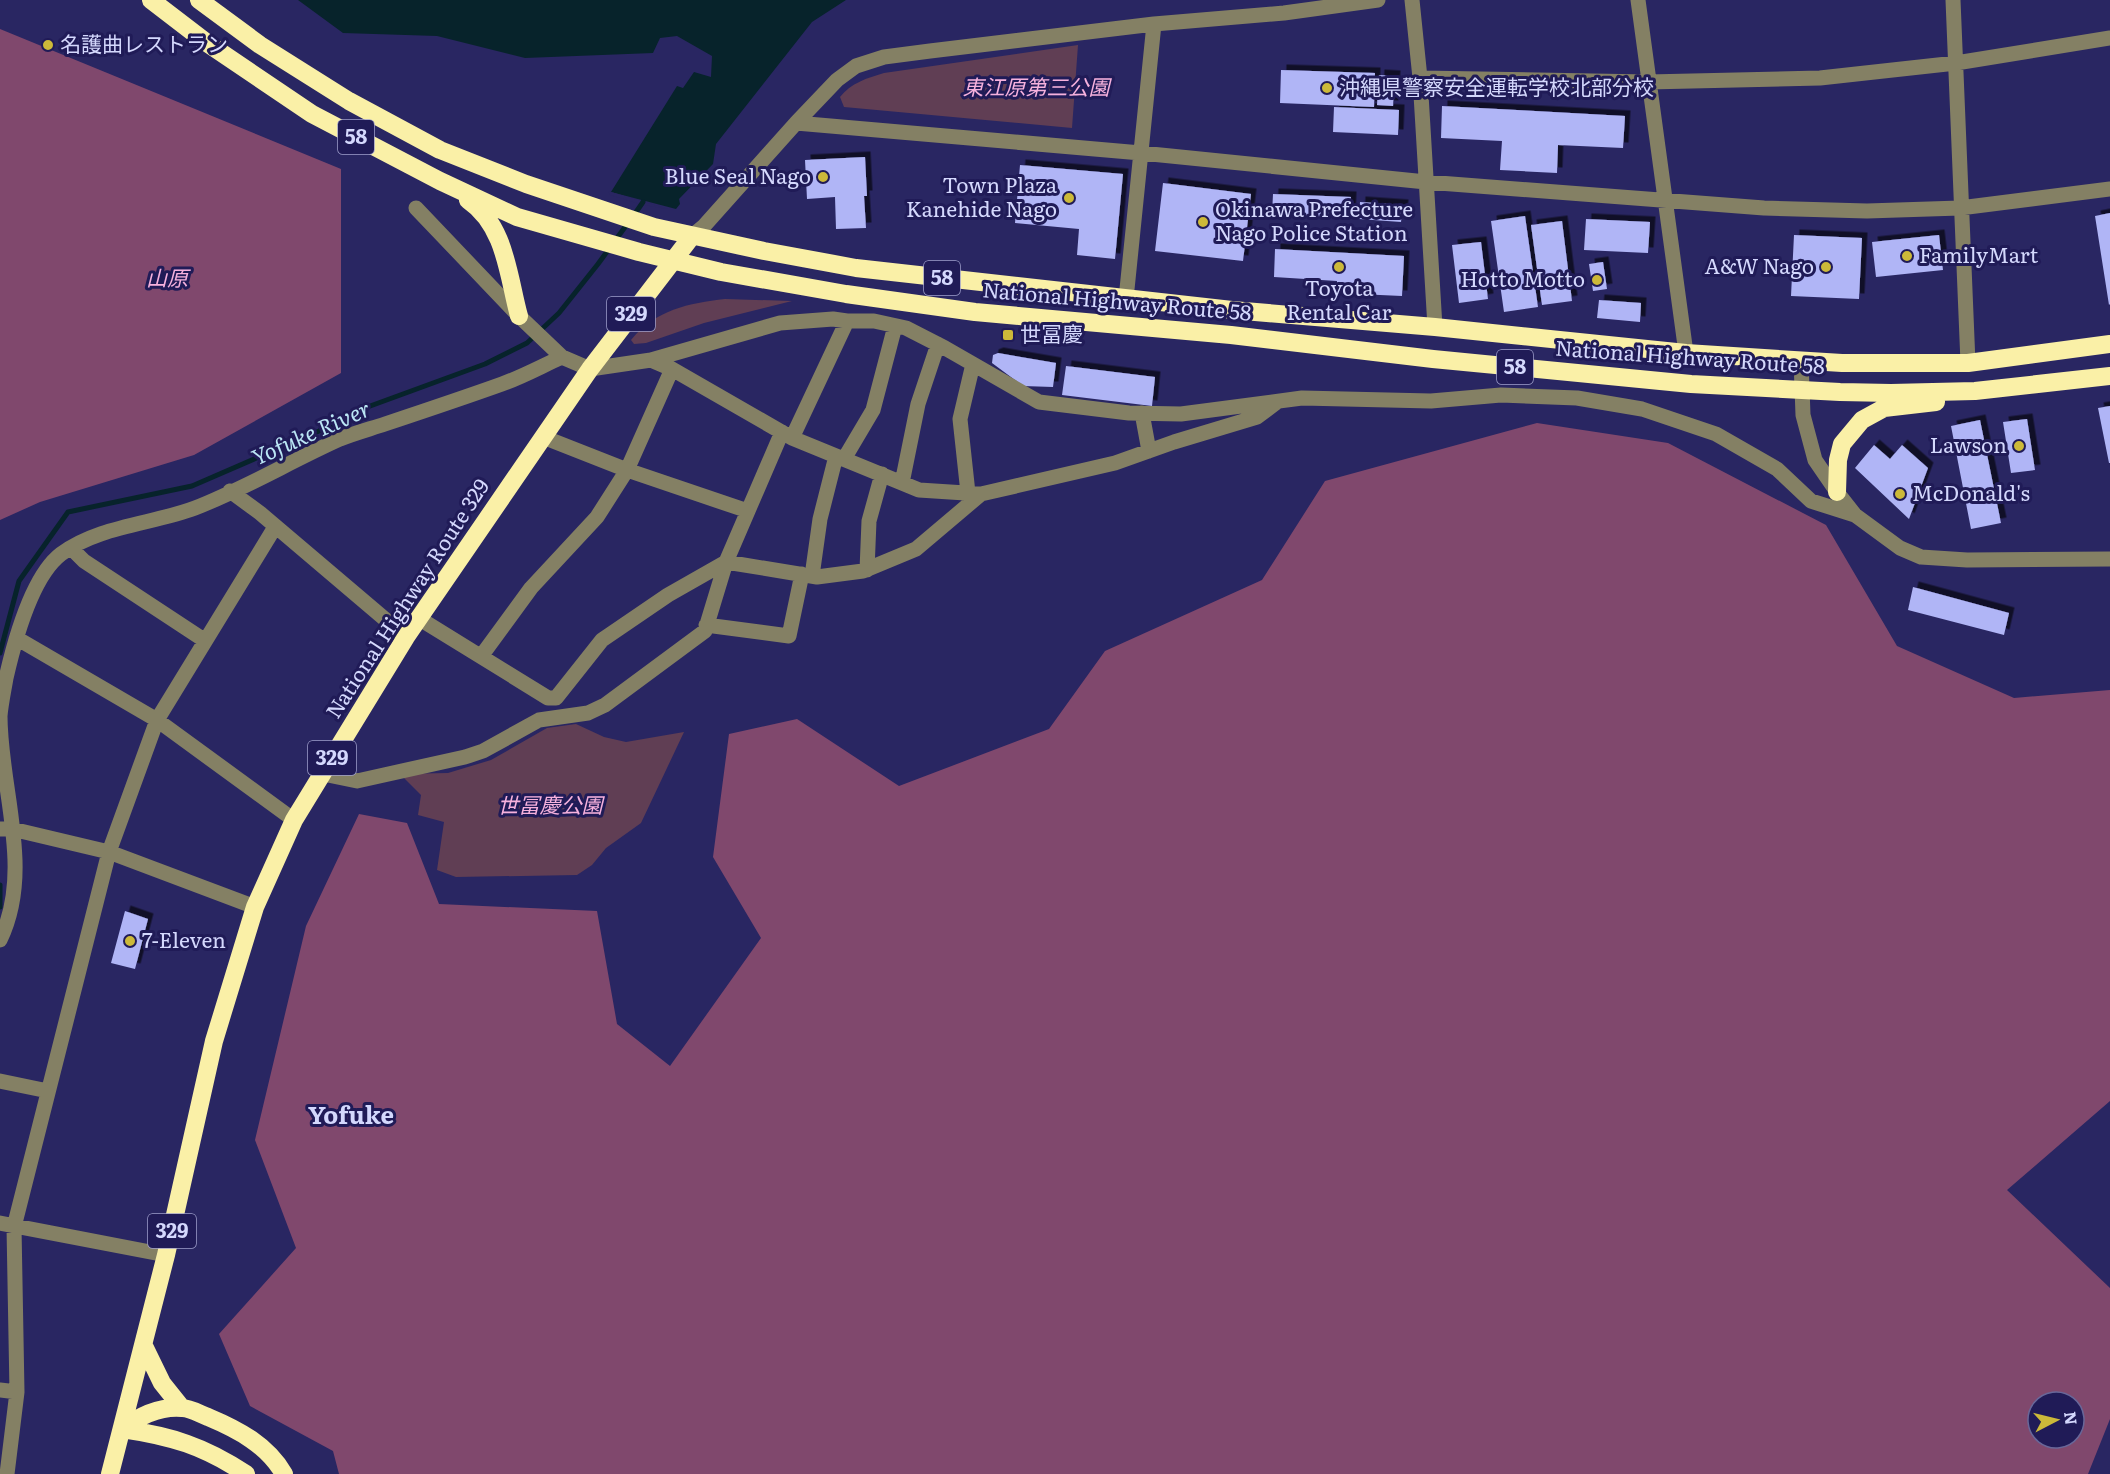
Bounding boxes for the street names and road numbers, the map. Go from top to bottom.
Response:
road number: 58 [338,120,374,154]
road number: 58 [924,261,960,295]
street label: National Highway Route 58 [981,272,1253,327]
road number: 329 [607,297,655,331]
street label: National Highway Route 58 [1554,331,1826,380]
road number: 58 [1497,350,1533,384]
street label: National Highway Route 329 [317,472,495,724]
road number: 329 [308,741,356,775]
road number: 329 [148,1214,196,1248]

